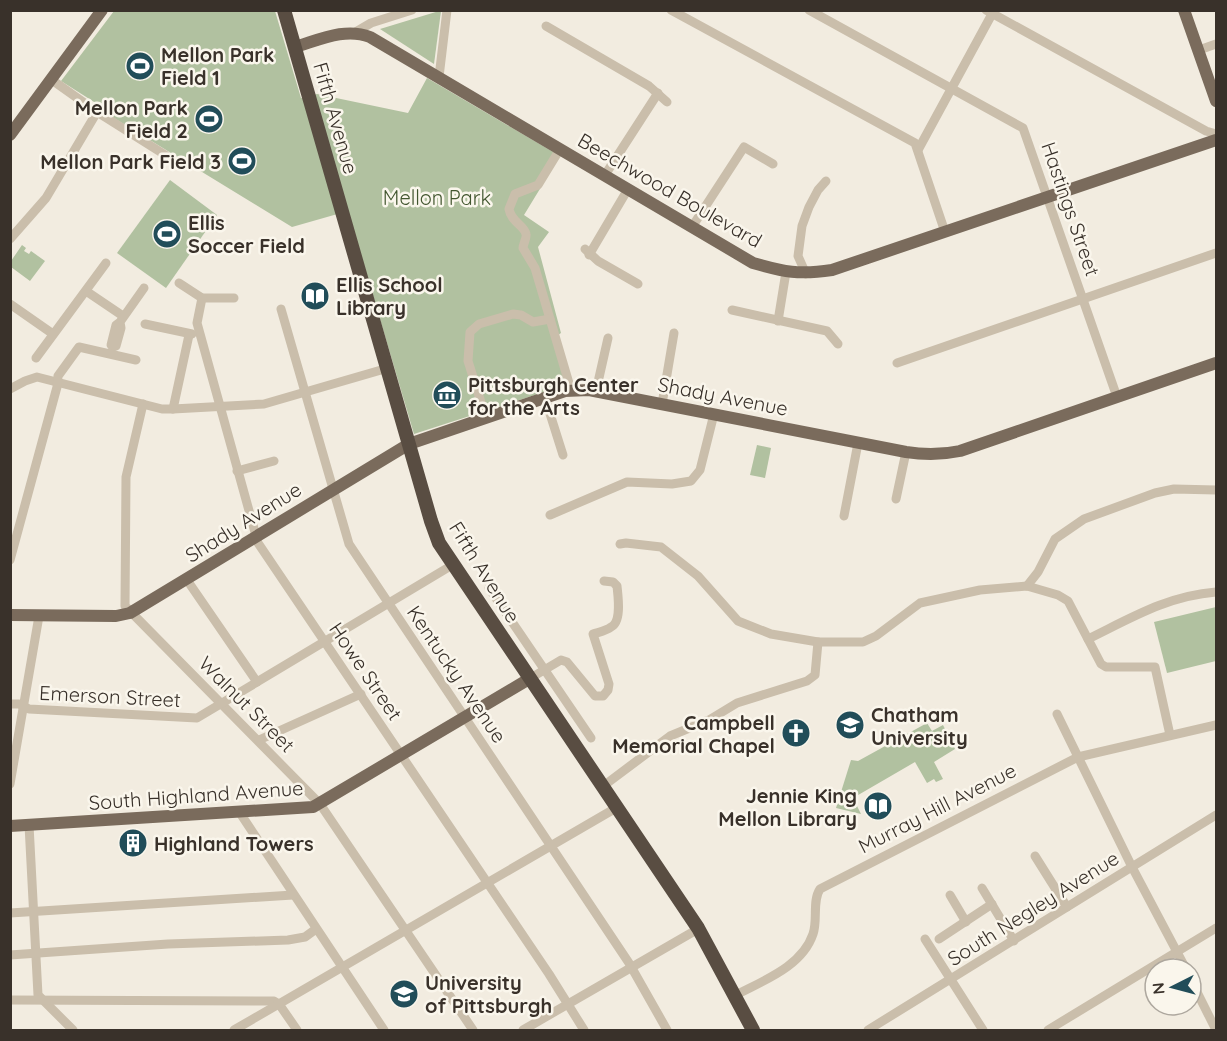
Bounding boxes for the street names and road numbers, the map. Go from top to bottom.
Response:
street label: Fifth Avenue [308,59,364,177]
street label: Beechwood Boulevard [574,127,766,253]
street label: Hastings Street [1036,139,1106,280]
street label: Shady Avenue [656,371,790,421]
street label: Shady Avenue [180,476,306,568]
street label: Fifth Avenue [444,517,526,627]
street label: Kentucky Avenue [402,601,512,747]
street label: Howe Street [324,617,408,725]
street label: Walnut Street [194,651,300,757]
street label: Emerson Street [39,680,182,712]
street label: Murray Hill Avenue [854,757,1020,859]
street label: South Highland Avenue [88,775,304,815]
street label: South Negley Avenue [943,845,1123,971]

